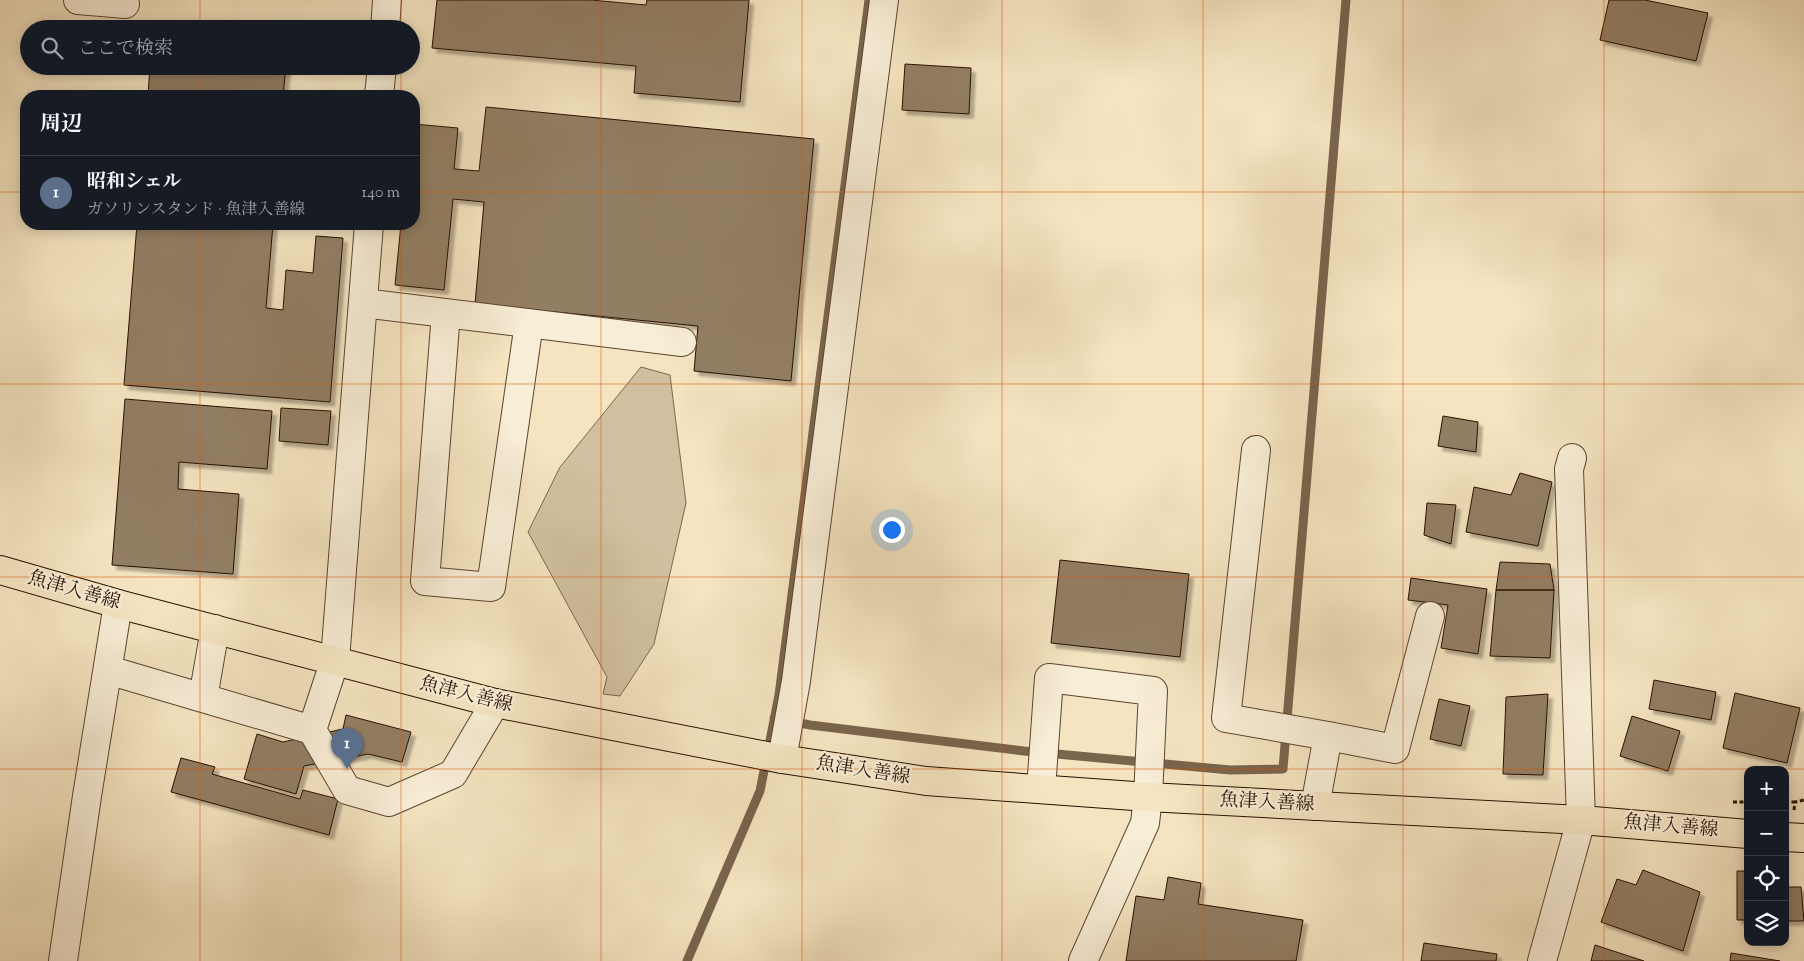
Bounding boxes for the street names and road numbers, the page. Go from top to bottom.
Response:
street label: 魚津入善線 [25,565,123,617]
street label: 魚津入善線 [417,670,515,720]
street label: 魚津入善線 [814,750,912,792]
street label: 魚津入善線 [1219,787,1315,819]
street label: 魚津入善線 [1622,809,1720,845]

